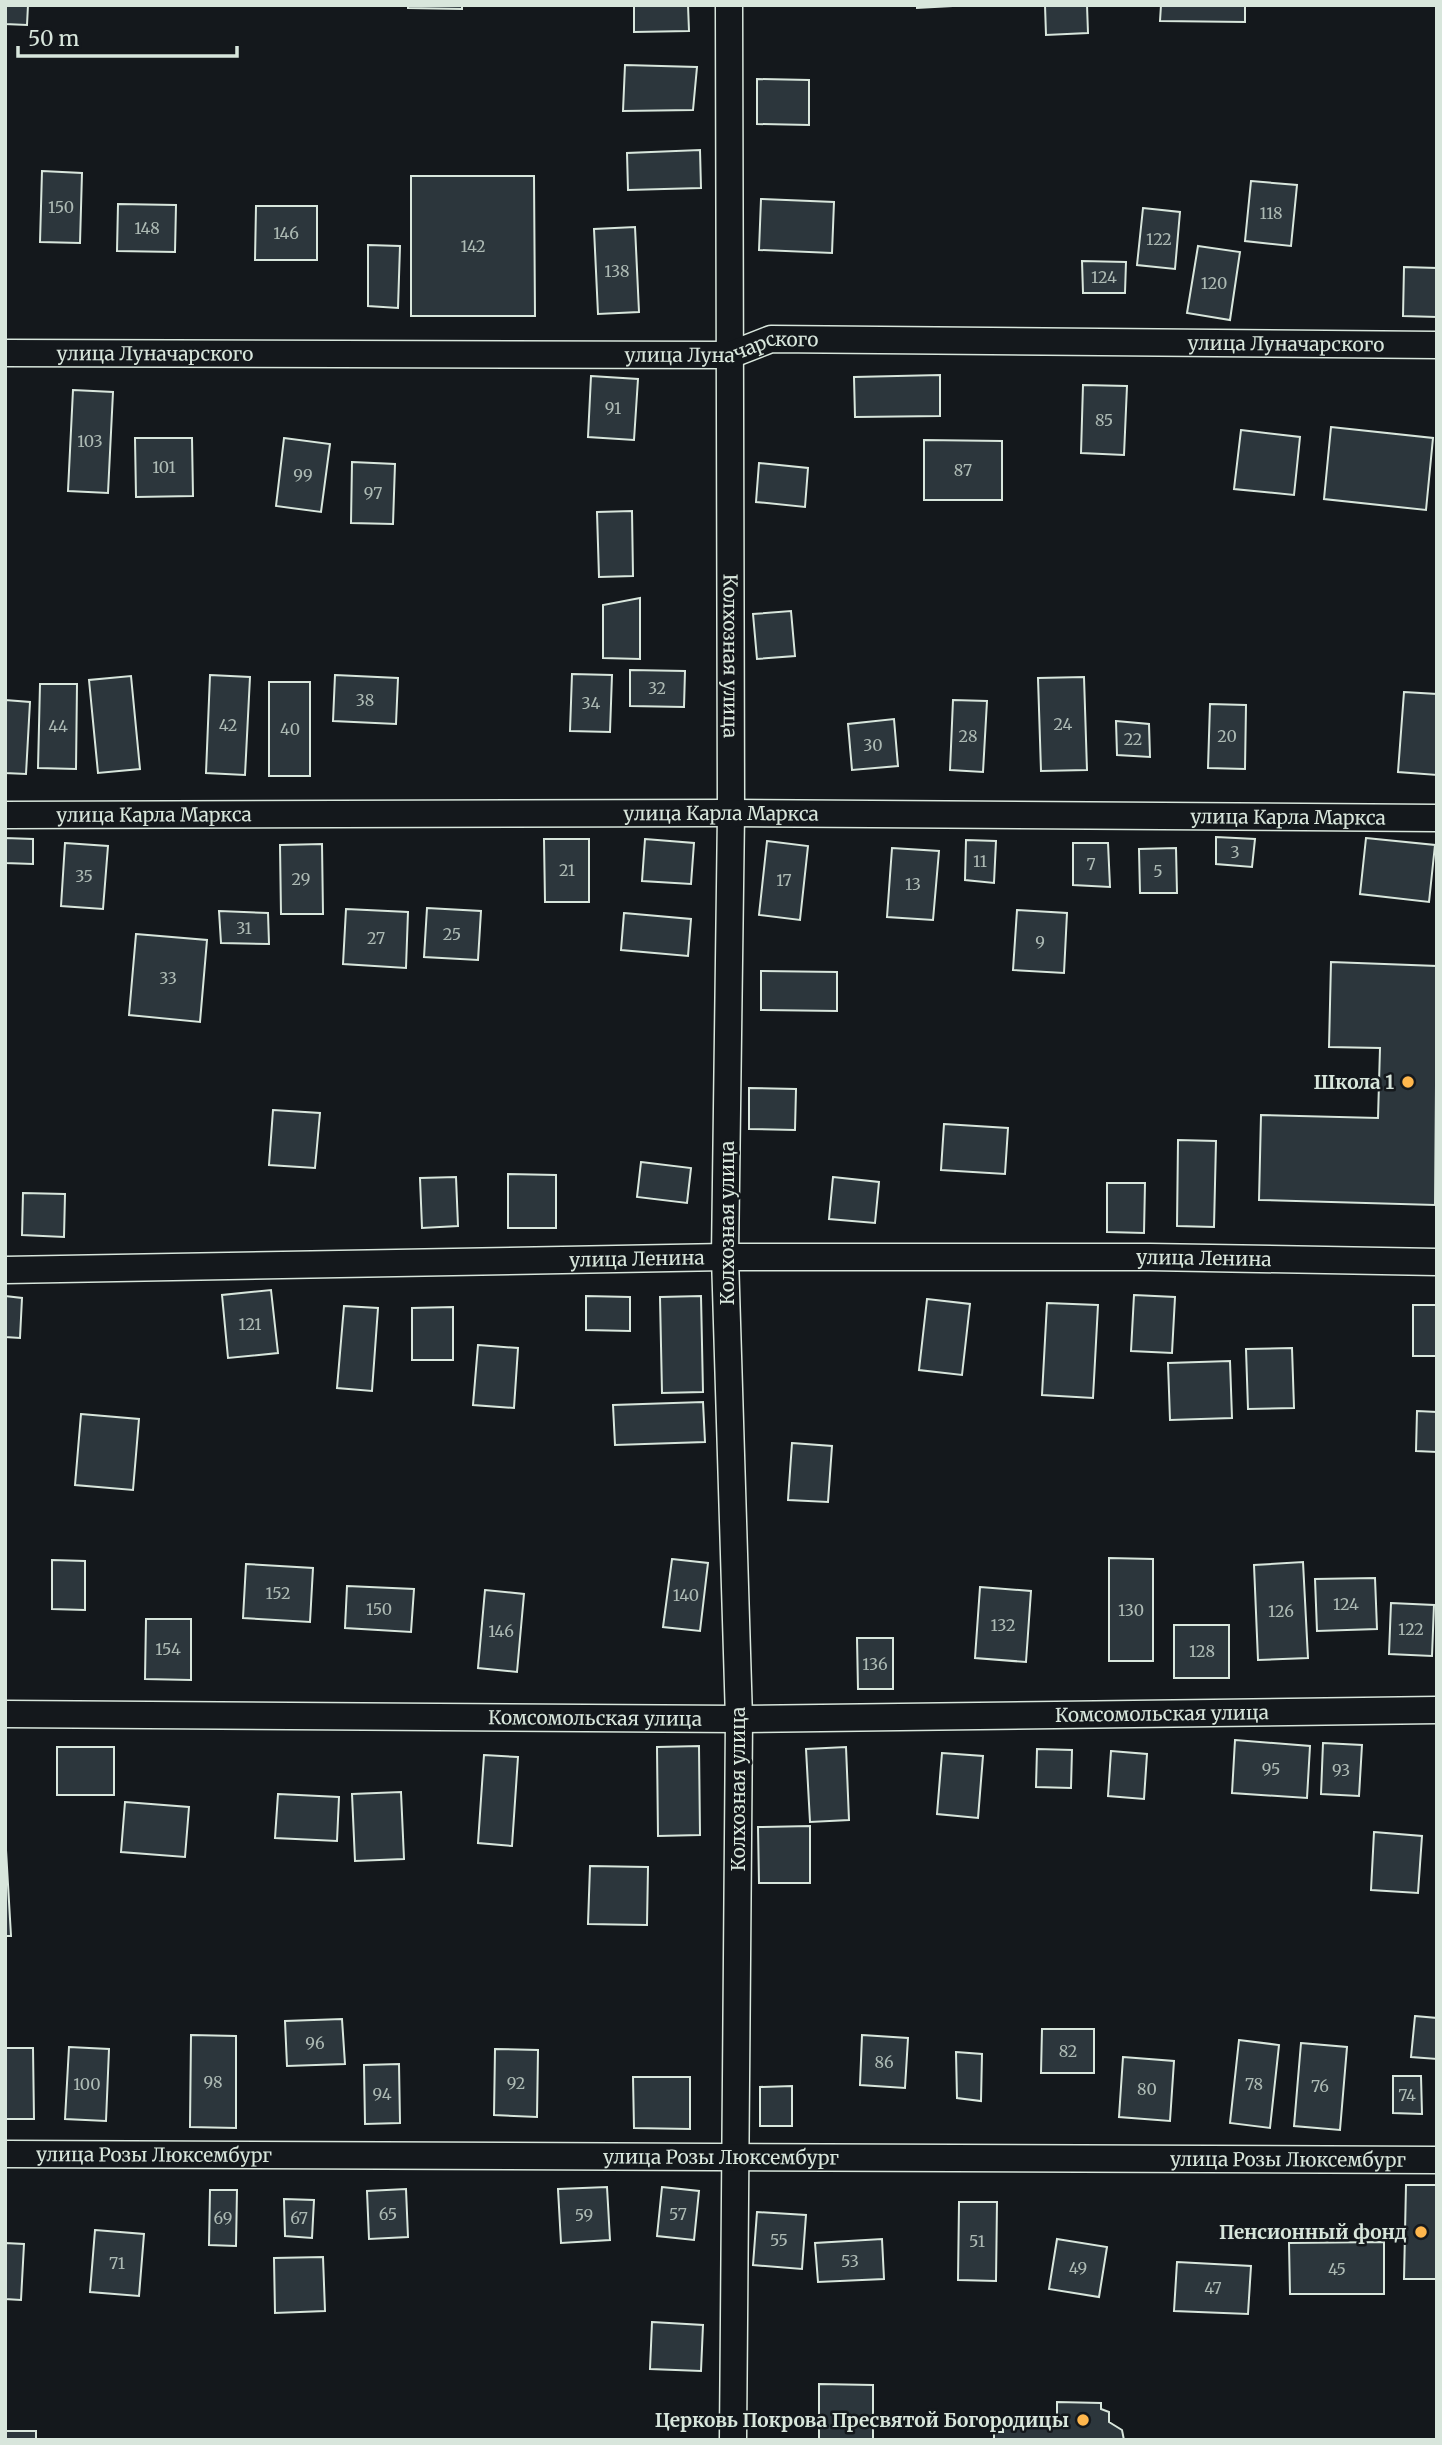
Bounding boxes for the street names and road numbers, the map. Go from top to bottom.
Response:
street label: улица Луначарского [625,326,818,367]
street label: улица Луначарского [1187,331,1384,357]
street label: улица Луначарского [57,341,253,366]
street label: Колхозная улица [718,574,743,738]
street label: улица Карла Маркса [623,801,819,826]
street label: улица Карла Маркса [56,802,252,827]
street label: улица Карла Маркса [1190,804,1386,830]
street label: Колхозная улица [715,1141,739,1305]
street label: улица Ленина [569,1245,705,1272]
street label: улица Ленина [1136,1245,1272,1271]
street label: Комсомольская улица [1055,1700,1269,1727]
street label: Комсомольская улица [488,1705,702,1731]
street label: Колхозная улица [726,1707,750,1871]
street label: улица Розы Люксембург [36,2142,272,2167]
street label: улица Розы Люксембург [603,2145,839,2169]
street label: улица Розы Люксембург [1170,2147,1406,2172]

